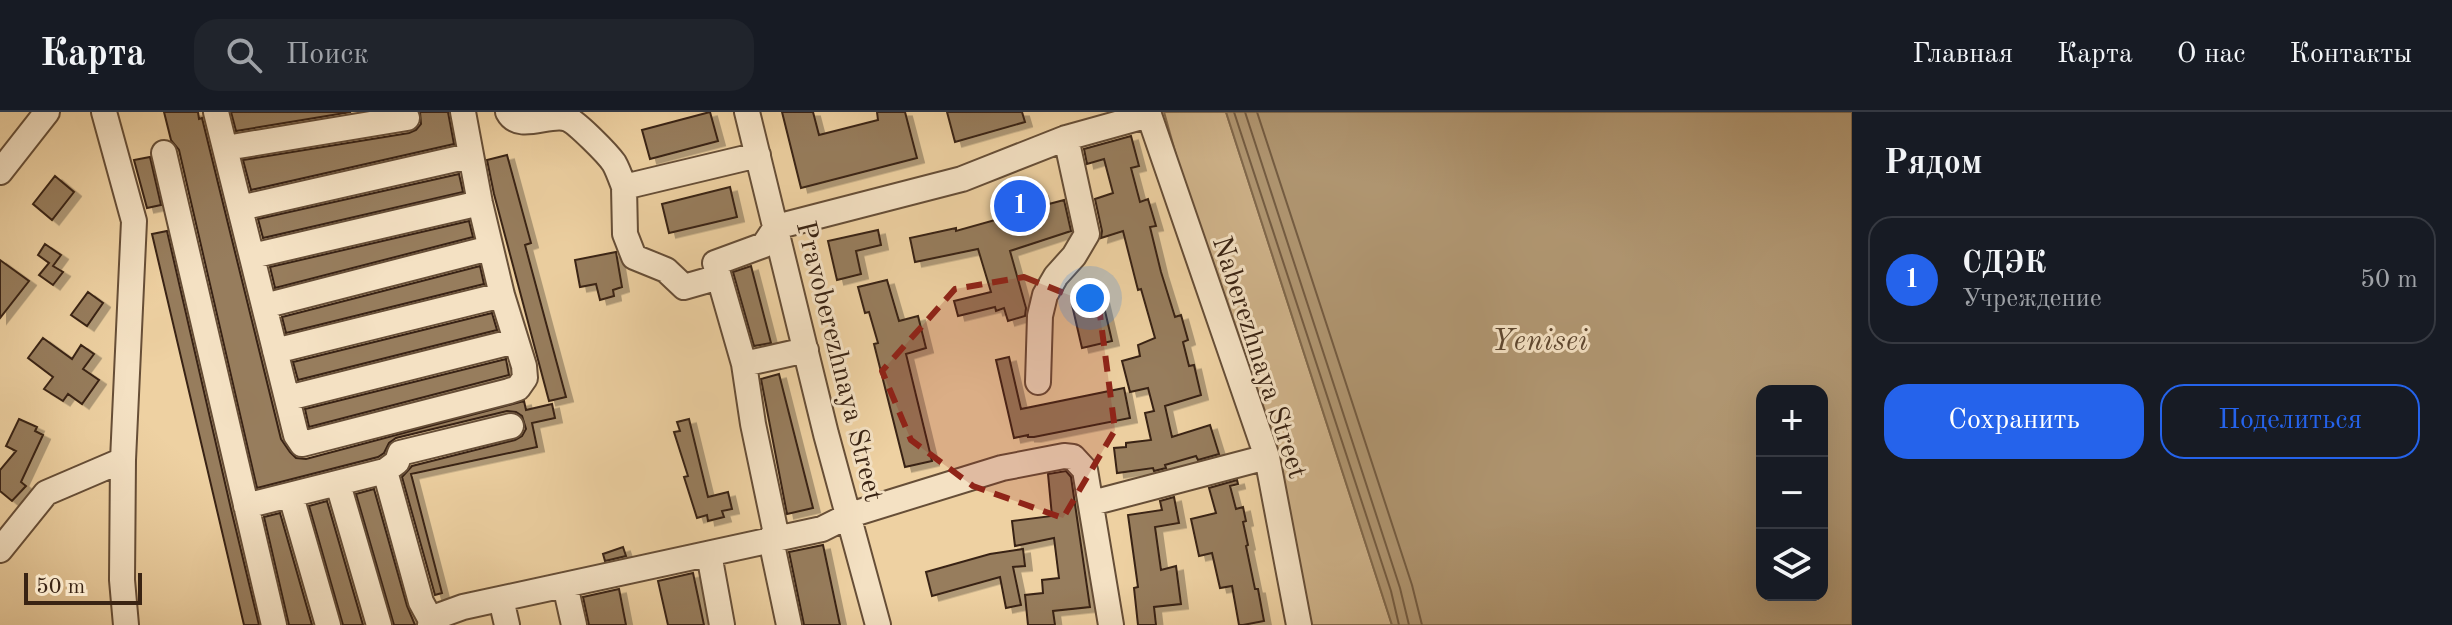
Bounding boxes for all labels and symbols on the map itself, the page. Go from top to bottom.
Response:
pin: 1 [994,176,1046,236]
street label: Pravoberezhnaya Street [790,218,887,505]
street label: Naberezhnaya Street [1206,233,1311,482]
your location [1070,278,1110,318]
water label: Yenisei [1492,327,1588,357]
scale bar [24,569,142,605]

